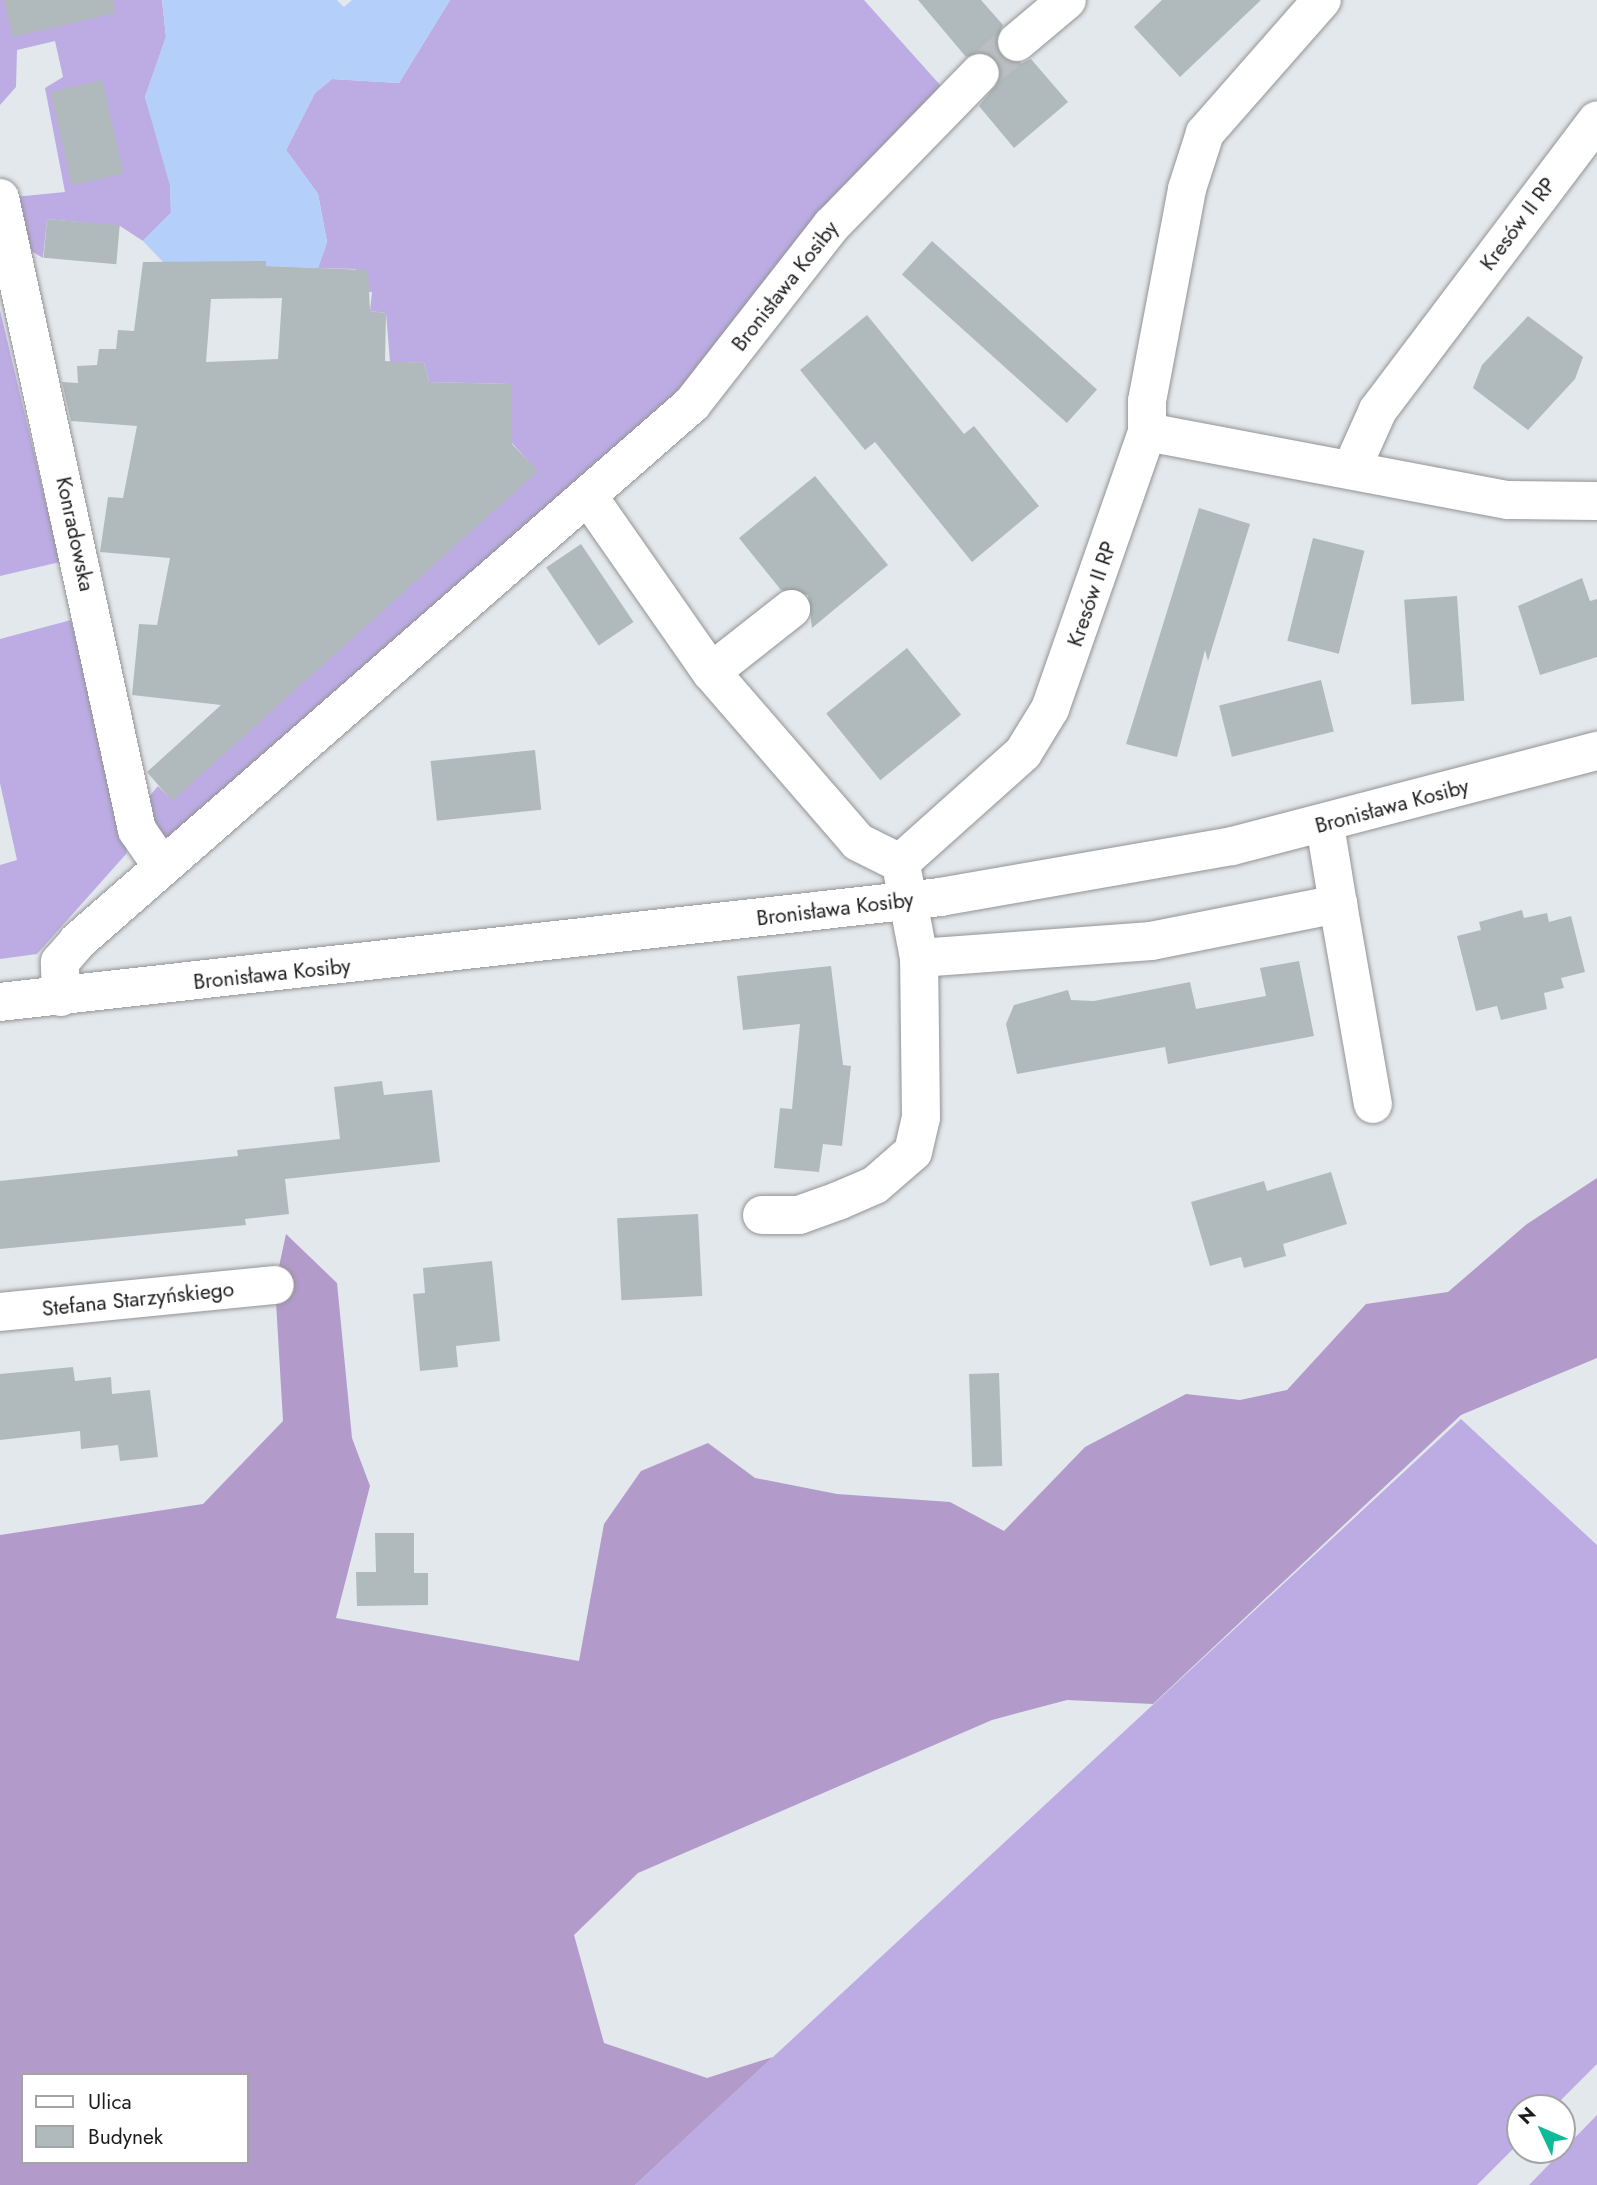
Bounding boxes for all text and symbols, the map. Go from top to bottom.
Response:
street label: Kresów II RP [1475,173,1561,275]
street label: Bronisława Kosiby [726,216,844,356]
street label: Konradowska [51,475,99,593]
street label: Kresów II RP [1062,538,1122,650]
street label: Bronisława Kosiby [1312,773,1472,839]
street label: Bronisława Kosiby [755,887,915,931]
street label: Bronisława Kosiby [192,953,352,995]
street label: Stefana Starzyńskiego [41,1276,235,1322]
legend [21,2073,248,2164]
text: Ulica [88,2087,132,2117]
north arrow [1506,2094,1576,2164]
text: N [1512,2101,1542,2130]
text: Budynek [88,2122,163,2152]

